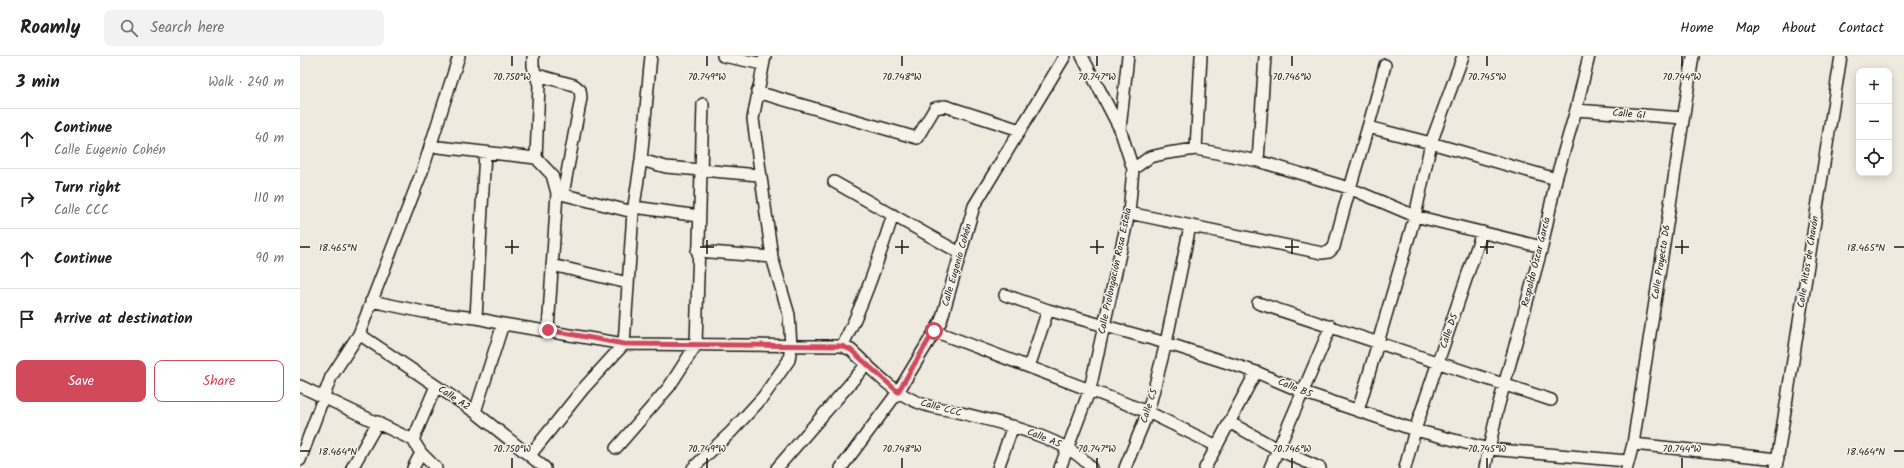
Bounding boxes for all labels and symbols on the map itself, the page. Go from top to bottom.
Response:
text: 70.750°W [493,69,531,85]
text: 70.749°W [688,69,726,85]
text: 70.748°W [882,69,922,85]
text: 70.747°W [1078,69,1116,85]
text: 70.746°W [1273,69,1312,85]
text: 70.745°W [1468,69,1507,85]
text: 70.744°W [1663,69,1702,85]
street label: Calle G1 [1612,105,1646,123]
street label: Calle Prolongación Rosa Estela [1094,206,1136,336]
street label: Respaldo Óscar García [1517,215,1555,309]
street label: Calle Altos de Chavón [1793,215,1823,309]
street label: Calle Eugenio Cohén [937,222,977,308]
street label: Calle Proyecto D6 [1647,224,1675,300]
text: 18.465°N [319,240,357,256]
text: 18.465°N [1847,240,1885,256]
street label: Calle D5 [1436,311,1463,351]
route end [539,321,557,339]
route start [925,322,943,340]
street label: Calle B5 [1275,374,1315,402]
street label: Calle A2 [435,381,474,415]
street label: Calle C5 [1136,386,1162,425]
street label: Calle CCC [919,395,963,421]
street label: Calle A5 [1025,424,1064,452]
text: 70.750°W [493,441,531,457]
text: 70.749°W [688,441,726,457]
text: 70.748°W [882,441,922,457]
text: 70.747°W [1078,441,1116,457]
text: 70.746°W [1273,441,1312,457]
text: 70.745°W [1468,441,1507,457]
text: 70.744°W [1663,441,1702,457]
text: 18.464°N [319,444,357,460]
text: 18.464°N [1847,444,1885,460]

